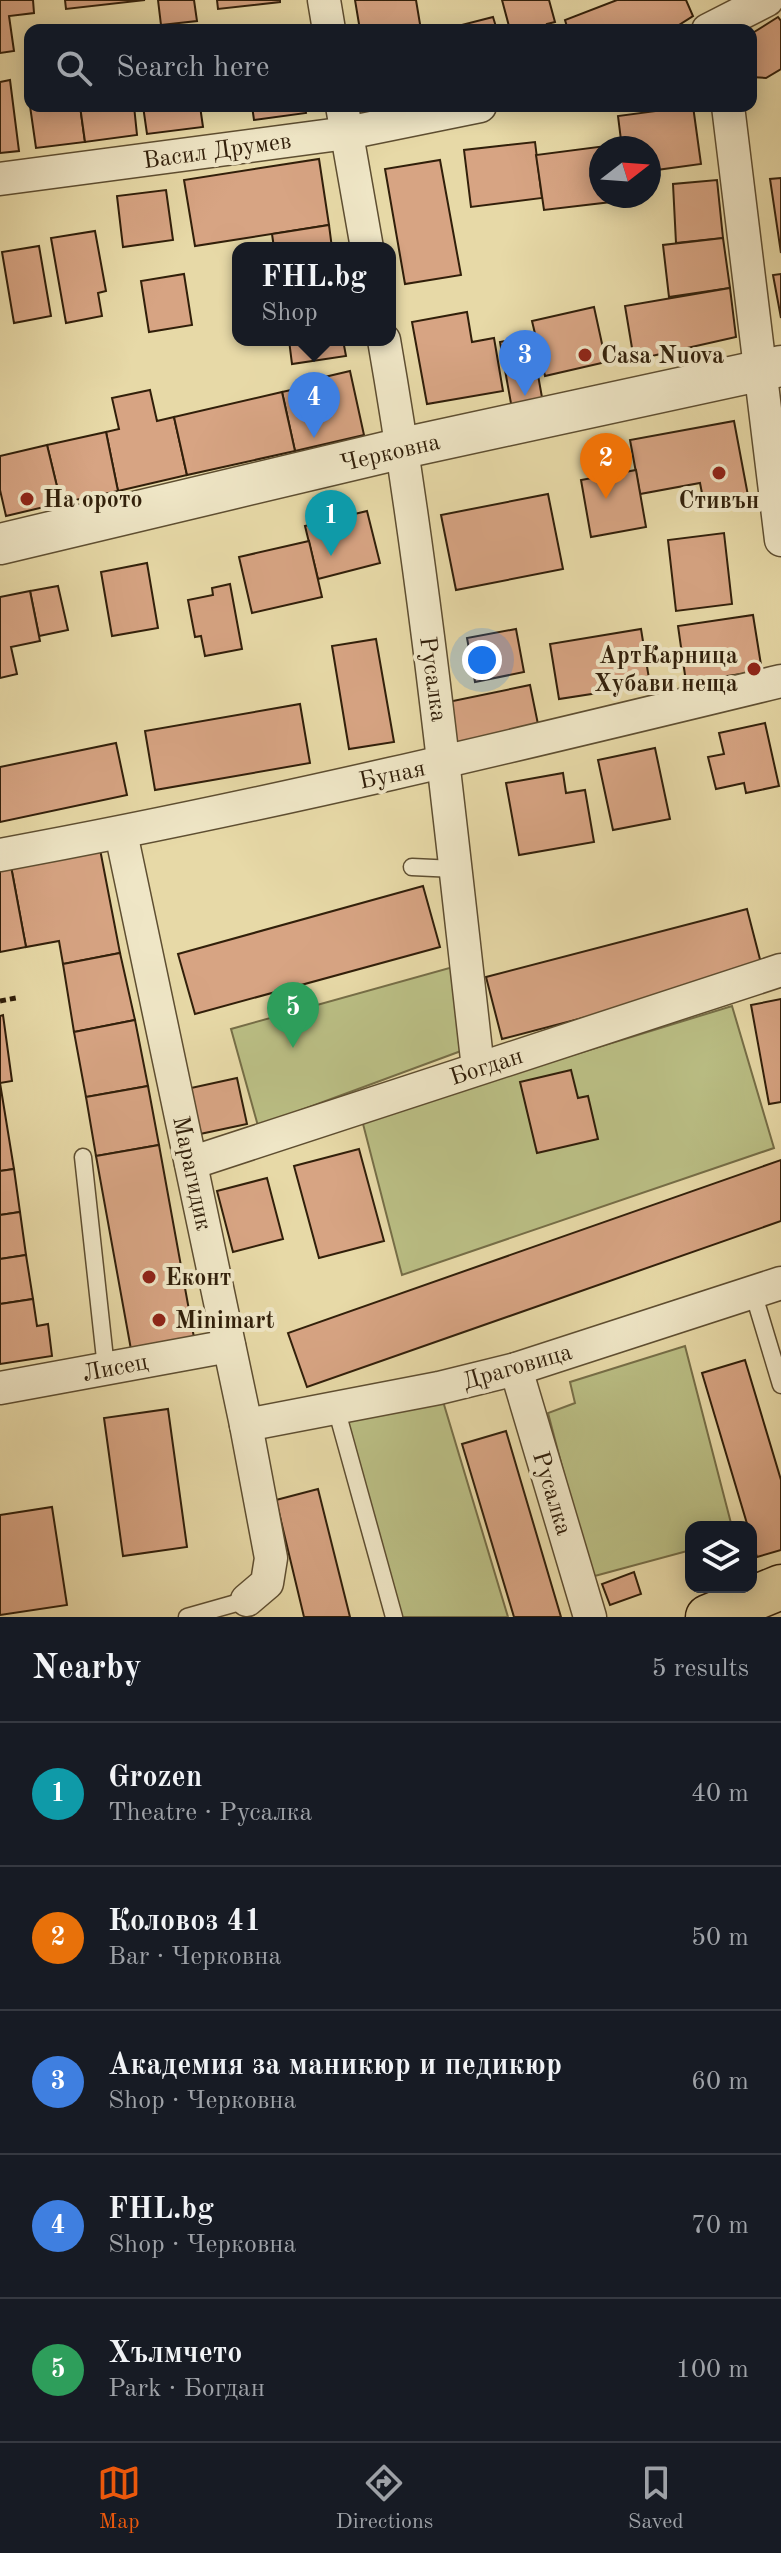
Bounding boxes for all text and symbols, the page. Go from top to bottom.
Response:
search box [24,24,757,112]
icon: search [52,46,96,90]
text: Search here [116,53,270,83]
street label: Васил Друмев [142,130,293,174]
north arrow [589,136,661,208]
popup [232,242,396,346]
text: FHL.bg [261,263,367,293]
text: Shop [261,300,318,326]
pin: 3 [499,330,551,396]
place label: Casa Nuova [601,345,724,369]
marker: Casa Nuova [576,346,594,364]
pin: 4 [288,372,340,438]
street label: Черковна [338,431,443,477]
pin: 2 [580,433,632,499]
marker: Стивън [710,464,728,482]
place label: На орото [43,489,143,513]
marker: На орото [18,490,36,508]
pin: 1 [305,490,357,556]
place label: Стивън [679,490,759,514]
street label: Русалка [414,635,450,724]
your location [462,640,502,680]
place label: АртКарница Хубави неща [594,645,738,697]
marker: АртКарница Хубави неща [745,660,763,678]
street label: Буная [357,757,428,795]
pin: 5 [267,982,319,1048]
street label: Богдан [447,1045,526,1091]
street label: Марагидик [167,1114,215,1233]
place label: Еконт [165,1267,231,1291]
marker: Еконт [140,1268,158,1286]
place label: Minimart [175,1310,275,1334]
marker: Minimart [150,1311,168,1329]
street label: Драговица [460,1341,575,1395]
street label: Лисец [81,1351,150,1387]
street label: Русалка [527,1449,575,1538]
map controls [685,1521,757,1593]
button: layers [685,1521,757,1593]
text: Nearby [32,1652,142,1686]
text: 5 results [651,1656,749,1682]
text: Grozen [108,1763,202,1793]
text: 1 [50,1781,66,1807]
text: 40 m [691,1781,749,1807]
text: Theatre · Русалка [108,1800,312,1826]
text: Коловоз 41 [108,1907,261,1937]
text: 2 [50,1925,66,1951]
text: 50 m [691,1925,749,1951]
text: Bar · Черковна [108,1944,281,1970]
text: Академия за маникюр и педикюр [108,2051,562,2081]
text: 3 [50,2069,66,2095]
text: 60 m [691,2069,749,2095]
text: Shop · Черковна [108,2088,296,2114]
text: FHL.bg [108,2195,214,2225]
text: 4 [50,2213,66,2239]
text: 70 m [691,2213,749,2239]
text: Shop · Черковна [108,2232,296,2258]
text: Хълмчето [108,2339,243,2369]
text: 5 [50,2357,66,2383]
text: 100 m [676,2357,749,2383]
text: Park · Богдан [108,2376,265,2402]
tab: Map [97,2461,141,2536]
tab: Directions [336,2461,433,2536]
tab: Saved [628,2461,684,2536]

